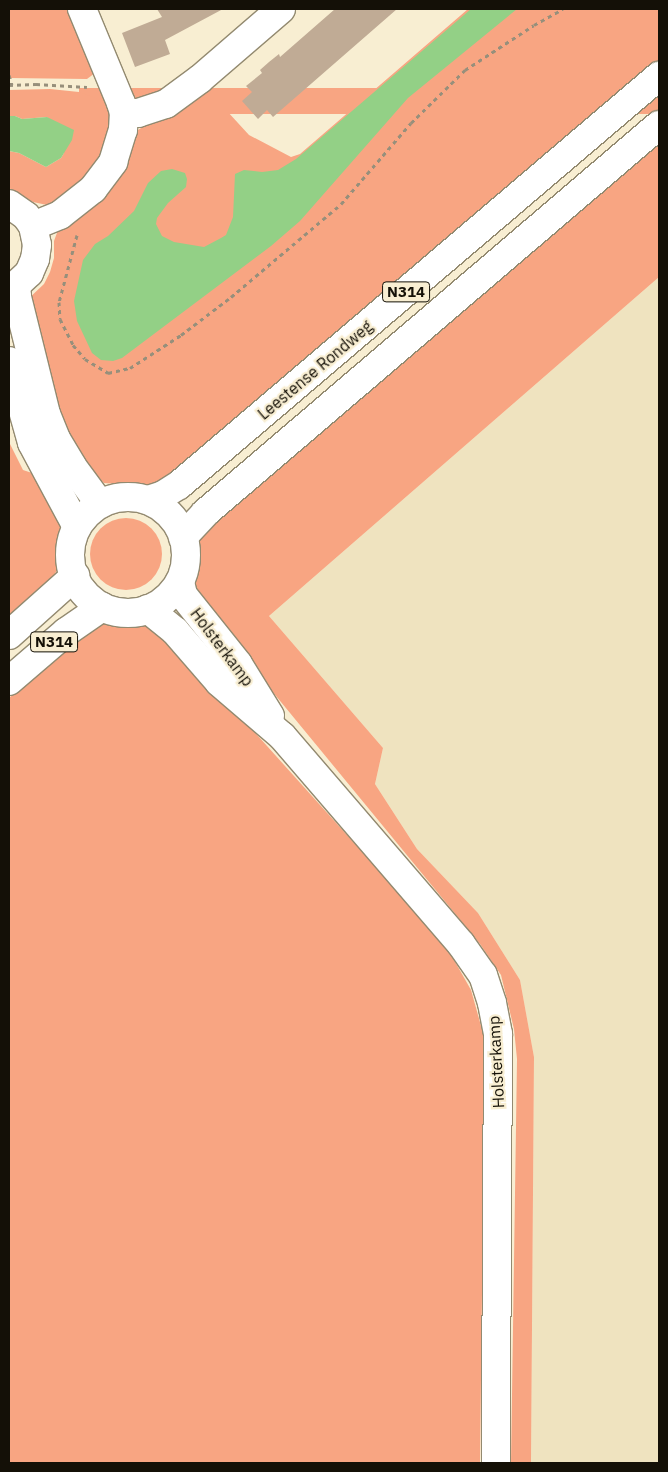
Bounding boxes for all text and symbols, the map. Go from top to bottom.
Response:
road number: N314 [381,280,431,304]
street label: Leestense Rondweg [254,316,376,424]
street label: Holsterkamp [186,604,258,690]
road number: N314 [29,630,79,654]
street label: Holsterkamp [484,1015,508,1109]

